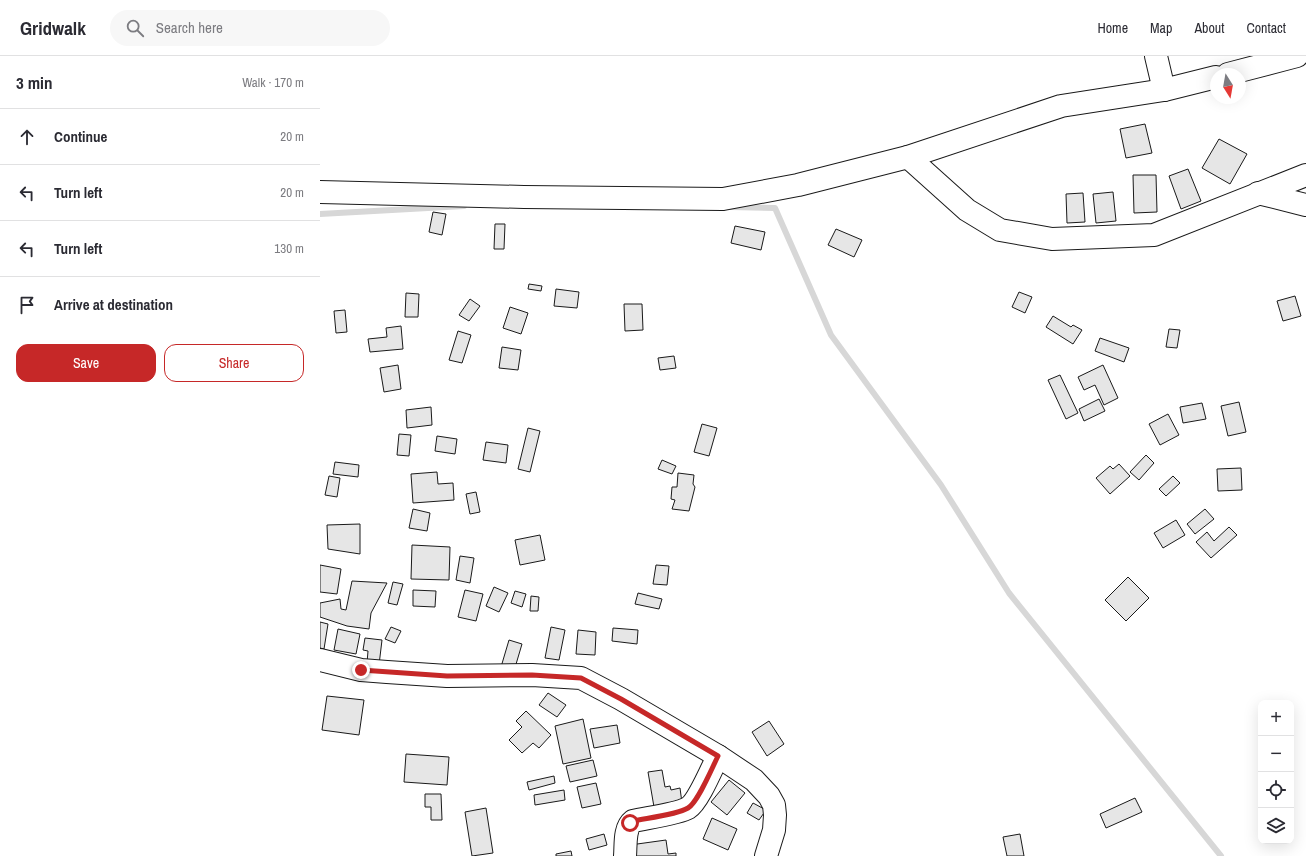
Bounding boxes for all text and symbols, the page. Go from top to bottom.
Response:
search box [110,10,390,46]
text: Gridwalk [20,15,86,41]
icon: search [124,17,146,39]
text: Search here [156,17,223,38]
text: Home [1097,19,1128,37]
text: Map [1150,19,1172,37]
text: About [1194,19,1224,37]
text: Contact [1246,19,1286,37]
north arrow [1210,68,1246,104]
text: 3 min [16,71,52,94]
text: Walk · 170 m [242,74,304,91]
icon: ahead [16,126,38,148]
text: Continue [54,126,107,147]
text: 20 m [280,128,304,145]
icon: left [16,182,38,204]
text: Turn left [54,182,102,203]
text: 20 m [280,184,304,201]
icon: left [16,238,38,260]
text: Turn left [54,238,102,259]
text: 130 m [274,240,304,257]
icon: arrive [16,294,38,316]
text: Arrive at destination [54,294,173,315]
button: Save [16,344,156,382]
button: Share [164,344,304,382]
route end [352,661,370,679]
map controls [1258,700,1294,844]
button: + [1258,700,1294,736]
button: − [1258,736,1294,772]
button: locate [1258,772,1294,808]
button: layers [1258,808,1294,844]
route start [621,814,639,832]

